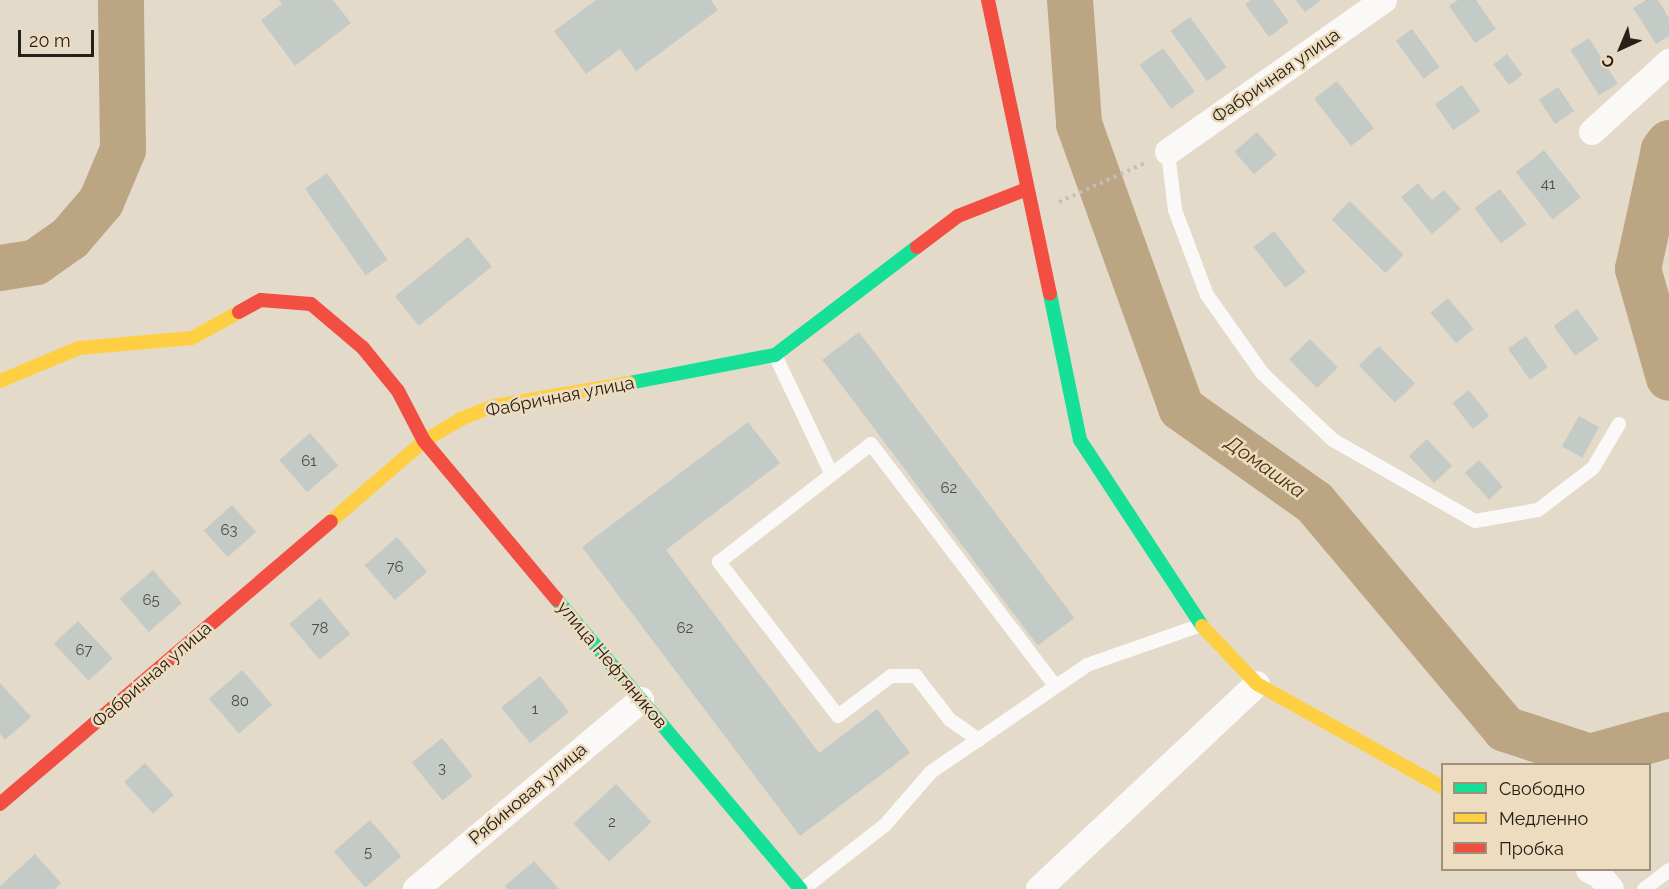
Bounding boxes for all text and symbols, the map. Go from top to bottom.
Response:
scale bar [21,18,98,56]
north arrow [1591,18,1651,78]
street label: Фабричная улица [1208,24,1344,128]
text: 20 m [29,30,71,51]
text: С [1598,51,1619,72]
house number: 41 [1541,176,1555,194]
street label: Фабричная улица [484,372,636,422]
water label: Домашка [1220,431,1310,503]
house number: 61 [301,453,317,471]
house number: 62 [941,480,957,498]
house number: 63 [220,522,238,540]
house number: 76 [386,559,404,577]
house number: 65 [142,592,160,610]
street label: улица Нефтяников [552,597,672,733]
street label: Фабричная улица [88,617,216,733]
house number: 78 [312,620,328,638]
house number: 62 [677,620,693,638]
house number: 67 [75,642,93,660]
house number: 80 [231,693,249,711]
house number: 1 [532,701,538,719]
street label: Рябиновая улица [465,738,591,850]
house number: 3 [438,760,446,778]
legend [1441,763,1651,871]
text: Свободно [1499,778,1585,799]
text: Медленно [1499,808,1588,829]
house number: 2 [608,814,616,832]
text: Пробка [1499,838,1564,859]
house number: 5 [364,844,372,862]

